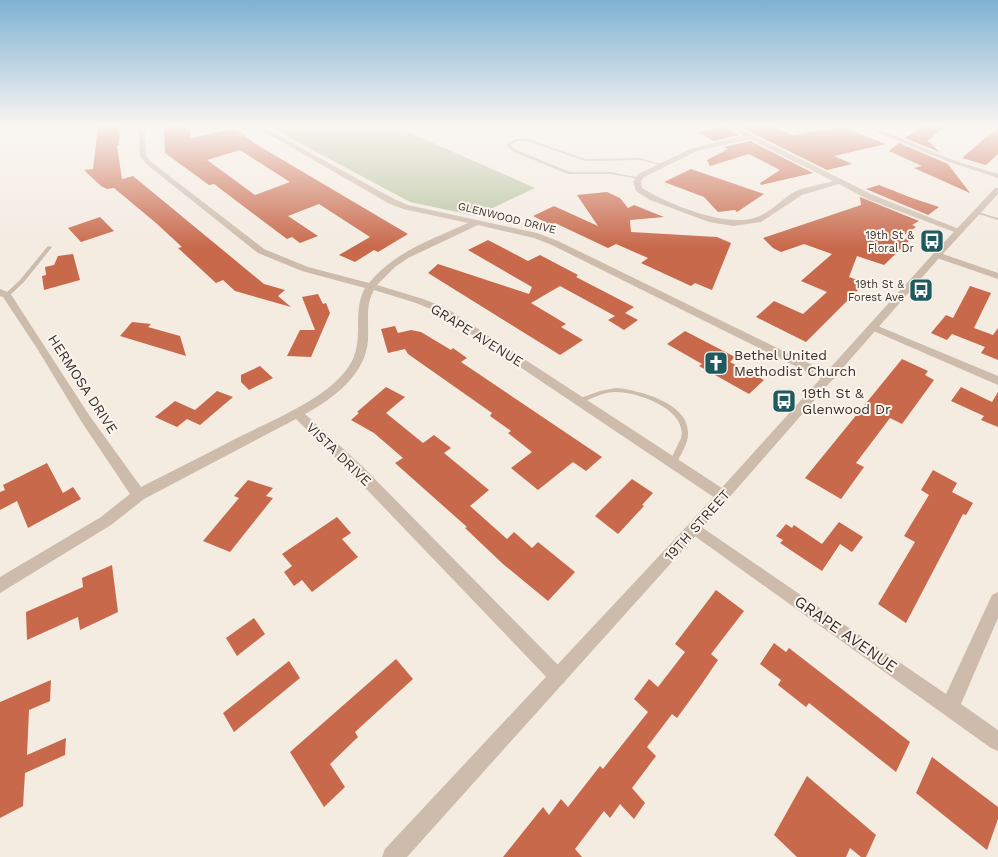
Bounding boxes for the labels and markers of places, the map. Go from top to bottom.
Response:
bus stop icon: 19th St & Floral Dr [919,228,945,254]
place label: 19th St & Floral Dr [865,229,914,255]
bus stop icon: 19th St & Forest Ave [908,277,934,303]
place label: 19th St & Forest Ave [848,278,904,304]
place label: Bethel United Methodist Church [734,347,856,379]
church icon: Bethel United Methodist Church [703,350,729,376]
place label: 19th St & Glenwood Dr [802,385,891,417]
bus stop icon: 19th St & Glenwood Dr [771,388,797,414]

